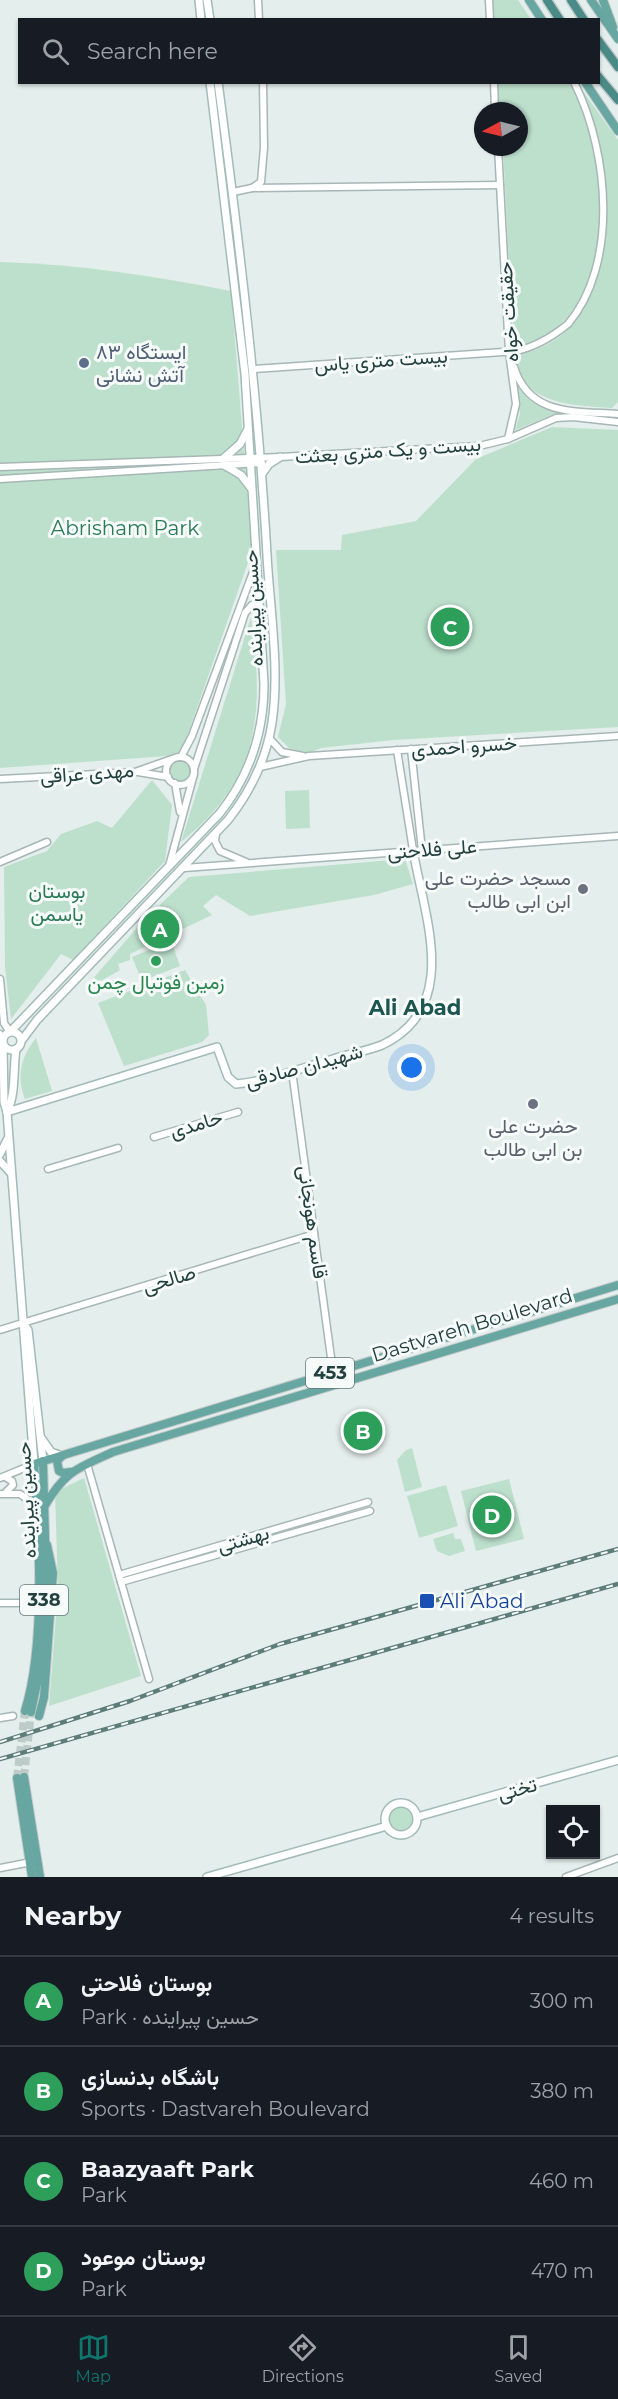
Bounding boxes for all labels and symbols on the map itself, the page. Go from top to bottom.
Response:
north arrow [474,102,528,156]
street label: حقیقت خواه [493,261,524,363]
place label: ایستگاه ۸۳ آتش نشانی [96,340,186,387]
street label: بیست متری یاس [313,343,449,378]
marker: ایستگاه ۸۳ آتش نشانی [77,356,91,370]
street label: بیست و یک متری بعثت [294,432,482,469]
park label: Abrisham Park [51,516,199,540]
street label: حسین پیراینده [238,549,270,667]
pin: C [430,604,470,650]
street label: خسرو احمدی [410,730,518,763]
street label: مهدی عراقی [39,758,135,789]
street label: علی فلاحتی [386,834,478,864]
place label: مسجد حضرت علی ابن ابی طالب [425,866,571,913]
park label: بوستان یاسمن [29,879,86,926]
marker: مسجد حضرت علی ابن ابی طالب [576,882,590,896]
pin: A [140,906,180,952]
marker: زمین فوتبال چمن [149,954,163,968]
place label: زمین فوتبال چمن [87,970,225,996]
district label: Ali Abad [368,995,461,1020]
street label: شهیدان صادقی [243,1039,366,1094]
your location [397,1053,426,1082]
marker: حضرت علی بن ابی طالب [526,1097,540,1111]
street label: حامدی [167,1105,225,1143]
place label: حضرت علی بن ابی طالب [484,1114,582,1161]
street label: قاسم هونجانی [292,1164,333,1280]
street label: صالحی [140,1260,198,1298]
street label: Dastvareh Boulevard [369,1283,575,1367]
road number: 453 [306,1358,354,1388]
pin: B [344,1408,382,1454]
street label: حسین پیراینده [11,1441,43,1559]
pin: D [472,1492,512,1538]
street label: بهشتی [214,1520,272,1559]
road number: 338 [20,1585,68,1615]
place label: Ali Abad [440,1589,524,1613]
marker: Ali Abad [418,1592,436,1610]
street label: تختی [495,1772,539,1806]

